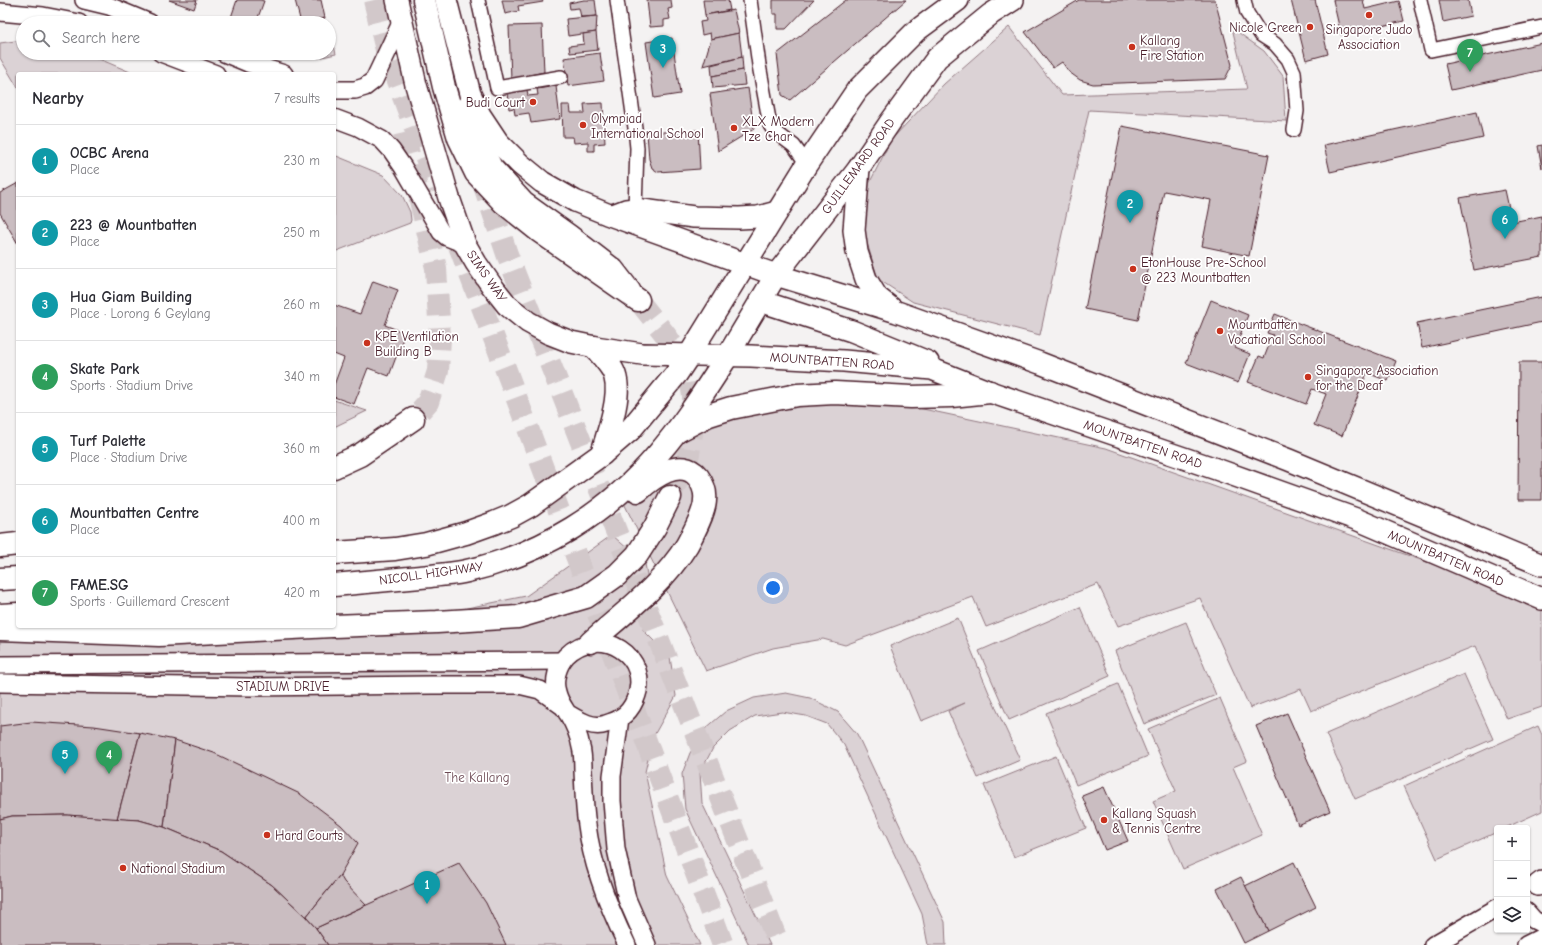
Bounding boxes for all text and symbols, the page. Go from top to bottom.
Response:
marker: Singapore Judo Association [1364,10,1374,20]
search box [16,16,336,60]
place label: Nicole Green [1229,20,1302,35]
marker: Nicole Green [1305,22,1315,32]
place label: Singapore Judo Association [1326,22,1413,52]
icon: search [30,27,52,49]
text: Search here [62,29,140,47]
place label: Kallang Fire Station [1140,33,1204,63]
pin: 3 [650,35,676,68]
pin: 7 [1457,39,1483,72]
marker: Kallang Fire Station [1127,42,1137,52]
text: Nearby [32,89,83,108]
text: 7 results [274,91,320,106]
place label: Budi Court [466,95,526,110]
marker: Budi Court [528,97,538,107]
place label: Olympiad International School [591,111,704,141]
place label: XLX Modern Tze Char [742,114,814,144]
street label: GUILLEMARD ROAD [818,115,898,217]
marker: Olympiad International School [578,120,588,130]
marker: XLX Modern Tze Char [729,123,739,133]
text: OCBC Arena [70,144,149,162]
text: 1 [42,153,48,168]
text: 230 m [284,153,320,168]
text: Place [70,162,100,177]
pin: 2 [1117,190,1143,223]
pin: 6 [1492,206,1518,239]
text: 223 @ Mountbatten [70,216,197,234]
text: 2 [42,225,48,240]
text: 250 m [283,225,320,240]
text: Place [70,234,100,249]
street label: SIMS WAY [464,247,510,305]
place label: EtonHouse Pre-School @ 223 Mountbatten [1141,255,1266,285]
marker: EtonHouse Pre-School @ 223 Mountbatten [1128,264,1138,274]
text: Hua Giam Building [70,288,193,306]
text: 3 [42,297,48,312]
text: 260 m [283,297,320,312]
text: Place · Lorong 6 Geylang [70,306,211,321]
place label: Mountbatten Vocational School [1228,317,1326,347]
marker: Mountbatten Vocational School [1215,326,1225,336]
place label: KPE Ventilation Building B [375,329,459,359]
marker: KPE Ventilation Building B [362,338,372,348]
street label: MOUNTBATTEN ROAD [769,349,895,373]
text: Skate Park [70,360,139,378]
place label: Singapore Association for the Deaf [1315,363,1438,393]
text: 4 [42,369,48,384]
text: 340 m [284,369,320,384]
marker: Singapore Association for the Deaf [1303,372,1313,382]
text: Sports · Stadium Drive [70,378,193,393]
street label: MOUNTBATTEN ROAD [1082,417,1204,471]
text: Turf Palette [70,432,146,450]
text: 5 [42,441,48,456]
text: 360 m [283,441,320,456]
text: Place · Stadium Drive [70,450,187,465]
text: Mountbatten Centre [70,504,199,522]
text: 6 [42,513,48,528]
text: 400 m [283,513,320,528]
text: Place [70,522,100,537]
street label: MOUNTBATTEN ROAD [1386,527,1506,589]
street label: NICOLL HIGHWAY [378,558,484,588]
text: FAME.SG [70,576,129,594]
your location [763,578,783,598]
text: 7 [42,585,48,600]
text: 420 m [284,585,320,600]
text: Sports · Guillemard Crescent [70,594,229,609]
street label: STADIUM DRIVE [236,679,330,694]
pin: 5 [52,741,78,774]
pin: 4 [96,741,122,774]
park label: The Kallang [444,770,510,785]
place label: Kallang Squash & Tennis Centre [1112,806,1201,836]
marker: Kallang Squash & Tennis Centre [1099,815,1109,825]
map controls [1494,825,1530,933]
button: + [1494,825,1530,861]
place label: Hard Courts [275,828,343,843]
marker: Hard Courts [262,830,272,840]
place label: National Stadium [131,861,225,876]
button: − [1494,861,1530,897]
marker: National Stadium [118,863,128,873]
pin: 1 [414,871,440,904]
button: layers [1494,897,1530,933]

